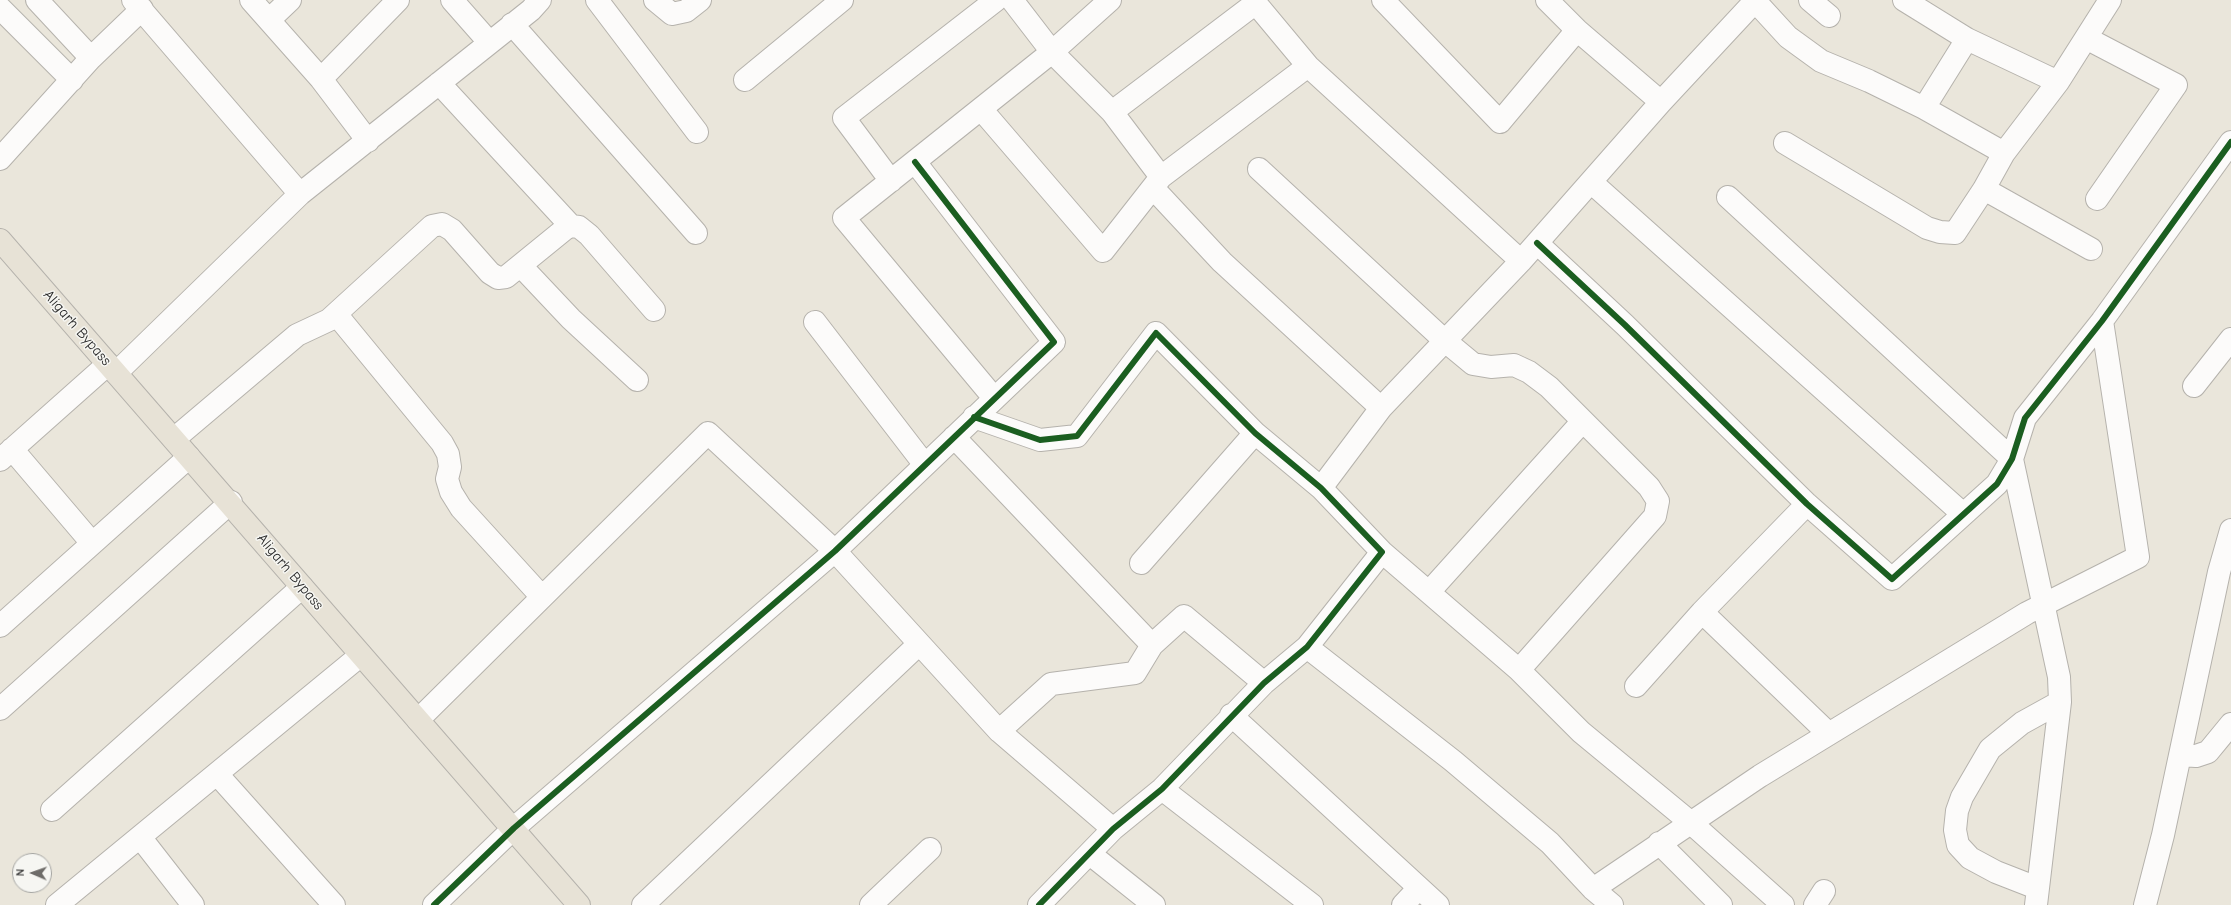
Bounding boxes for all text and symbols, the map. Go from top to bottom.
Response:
street label: Aligarh Bypass [39,287,115,369]
street label: Aligarh Bypass [253,530,327,614]
north arrow [12,853,52,893]
text: N [14,869,27,876]

